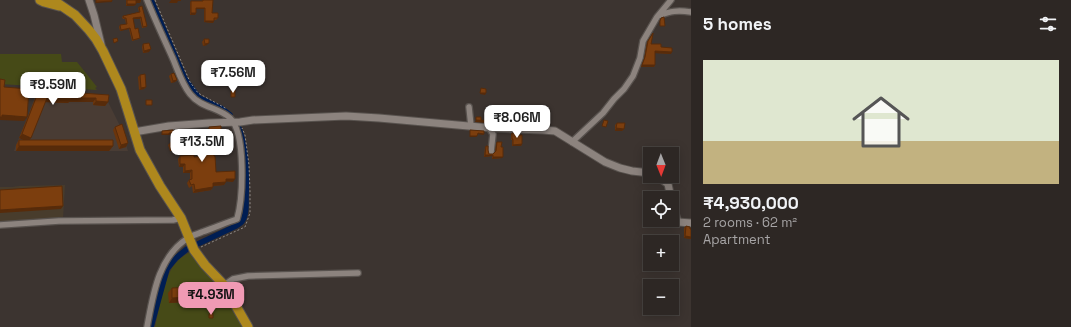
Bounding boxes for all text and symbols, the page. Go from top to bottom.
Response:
text: 5 homes [703,13,772,35]
icon: filters [1037,13,1059,35]
pin: ₹7.56M [200,60,266,94]
text: ₹7.56M [210,64,256,81]
pin: ₹9.59M [20,72,86,106]
text: ₹9.59M [29,76,77,93]
icon: home [845,86,917,158]
pin: ₹8.06M [484,105,550,139]
text: ₹8.06M [493,109,541,126]
pin: ₹13.5M [169,129,235,163]
text: ₹13.5M [179,133,225,150]
north arrow [643,147,679,183]
map controls [643,147,679,315]
button: locate [643,191,679,227]
text: ₹4,930,000 [703,192,799,214]
text: 2 rooms · 62 m² [703,214,797,231]
text: Apartment [703,231,771,248]
button: + [643,235,679,271]
button: − [643,279,679,315]
pin: ₹4.93M [178,282,244,316]
text: ₹4.93M [187,286,235,303]

